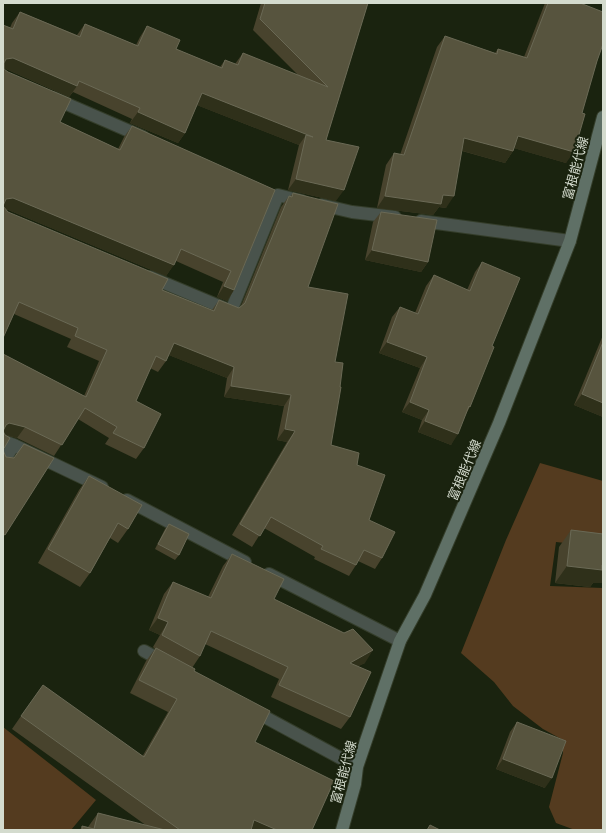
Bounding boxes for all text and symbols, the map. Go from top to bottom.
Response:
street label: 富根能代線 [559,135,592,202]
street label: 富根能代線 [444,437,485,503]
street label: 富根能代線 [327,739,360,806]

